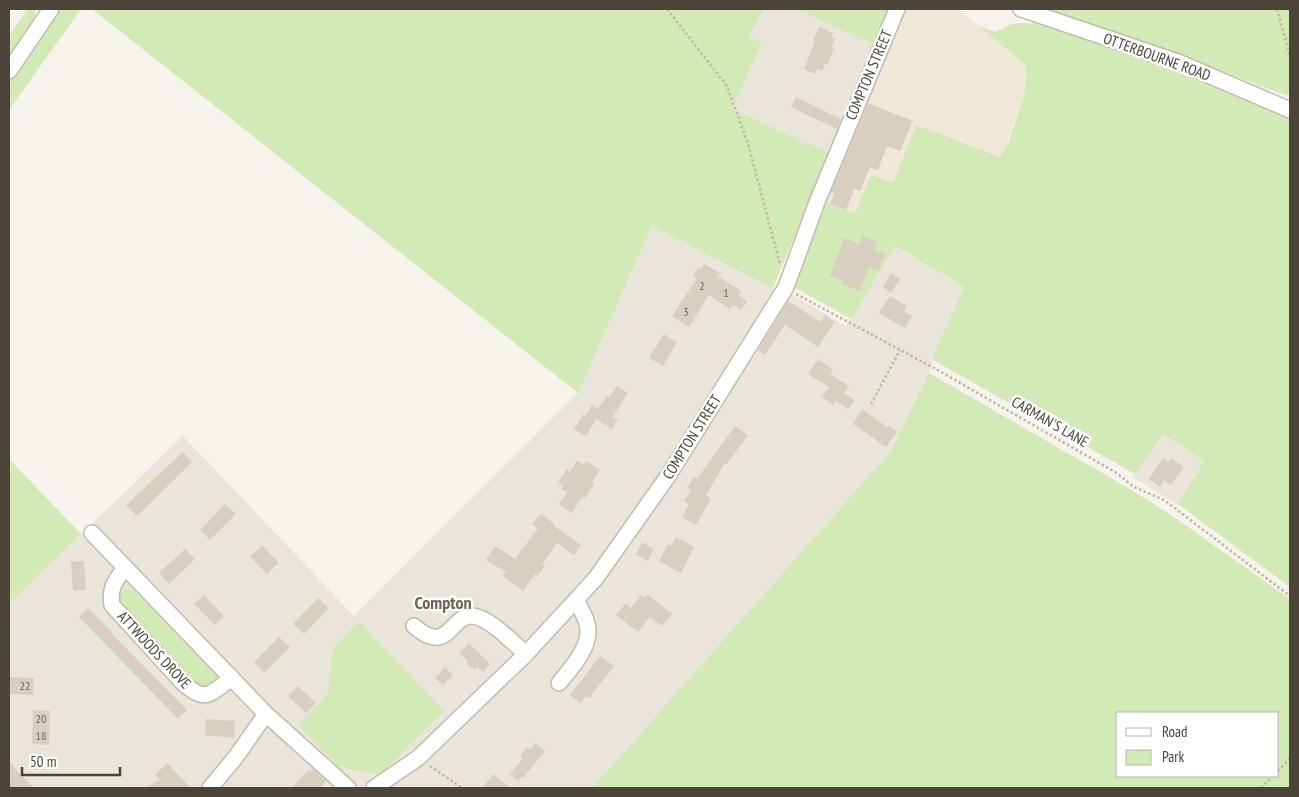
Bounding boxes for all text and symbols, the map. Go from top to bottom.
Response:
street label: COMPTON STREET [841,26,896,123]
street label: OTTERBOURNE ROAD [1101,28,1213,85]
house number: 2 [699,278,705,293]
house number: 1 [723,285,729,300]
house number: 3 [683,304,689,319]
street label: COMPTON STREET [658,391,725,483]
street label: CARMAN'S LANE [1008,392,1092,451]
district label: Compton [414,591,472,614]
street label: ATTWOODS DROVE [113,607,195,693]
house number: 22 [20,678,30,693]
house number: 20 [36,711,46,726]
legend [1116,712,1279,777]
text: Road [1162,722,1188,741]
house number: 18 [36,728,46,743]
scale bar [22,744,120,776]
text: Park [1162,747,1184,766]
text: 50 m [30,752,56,771]

